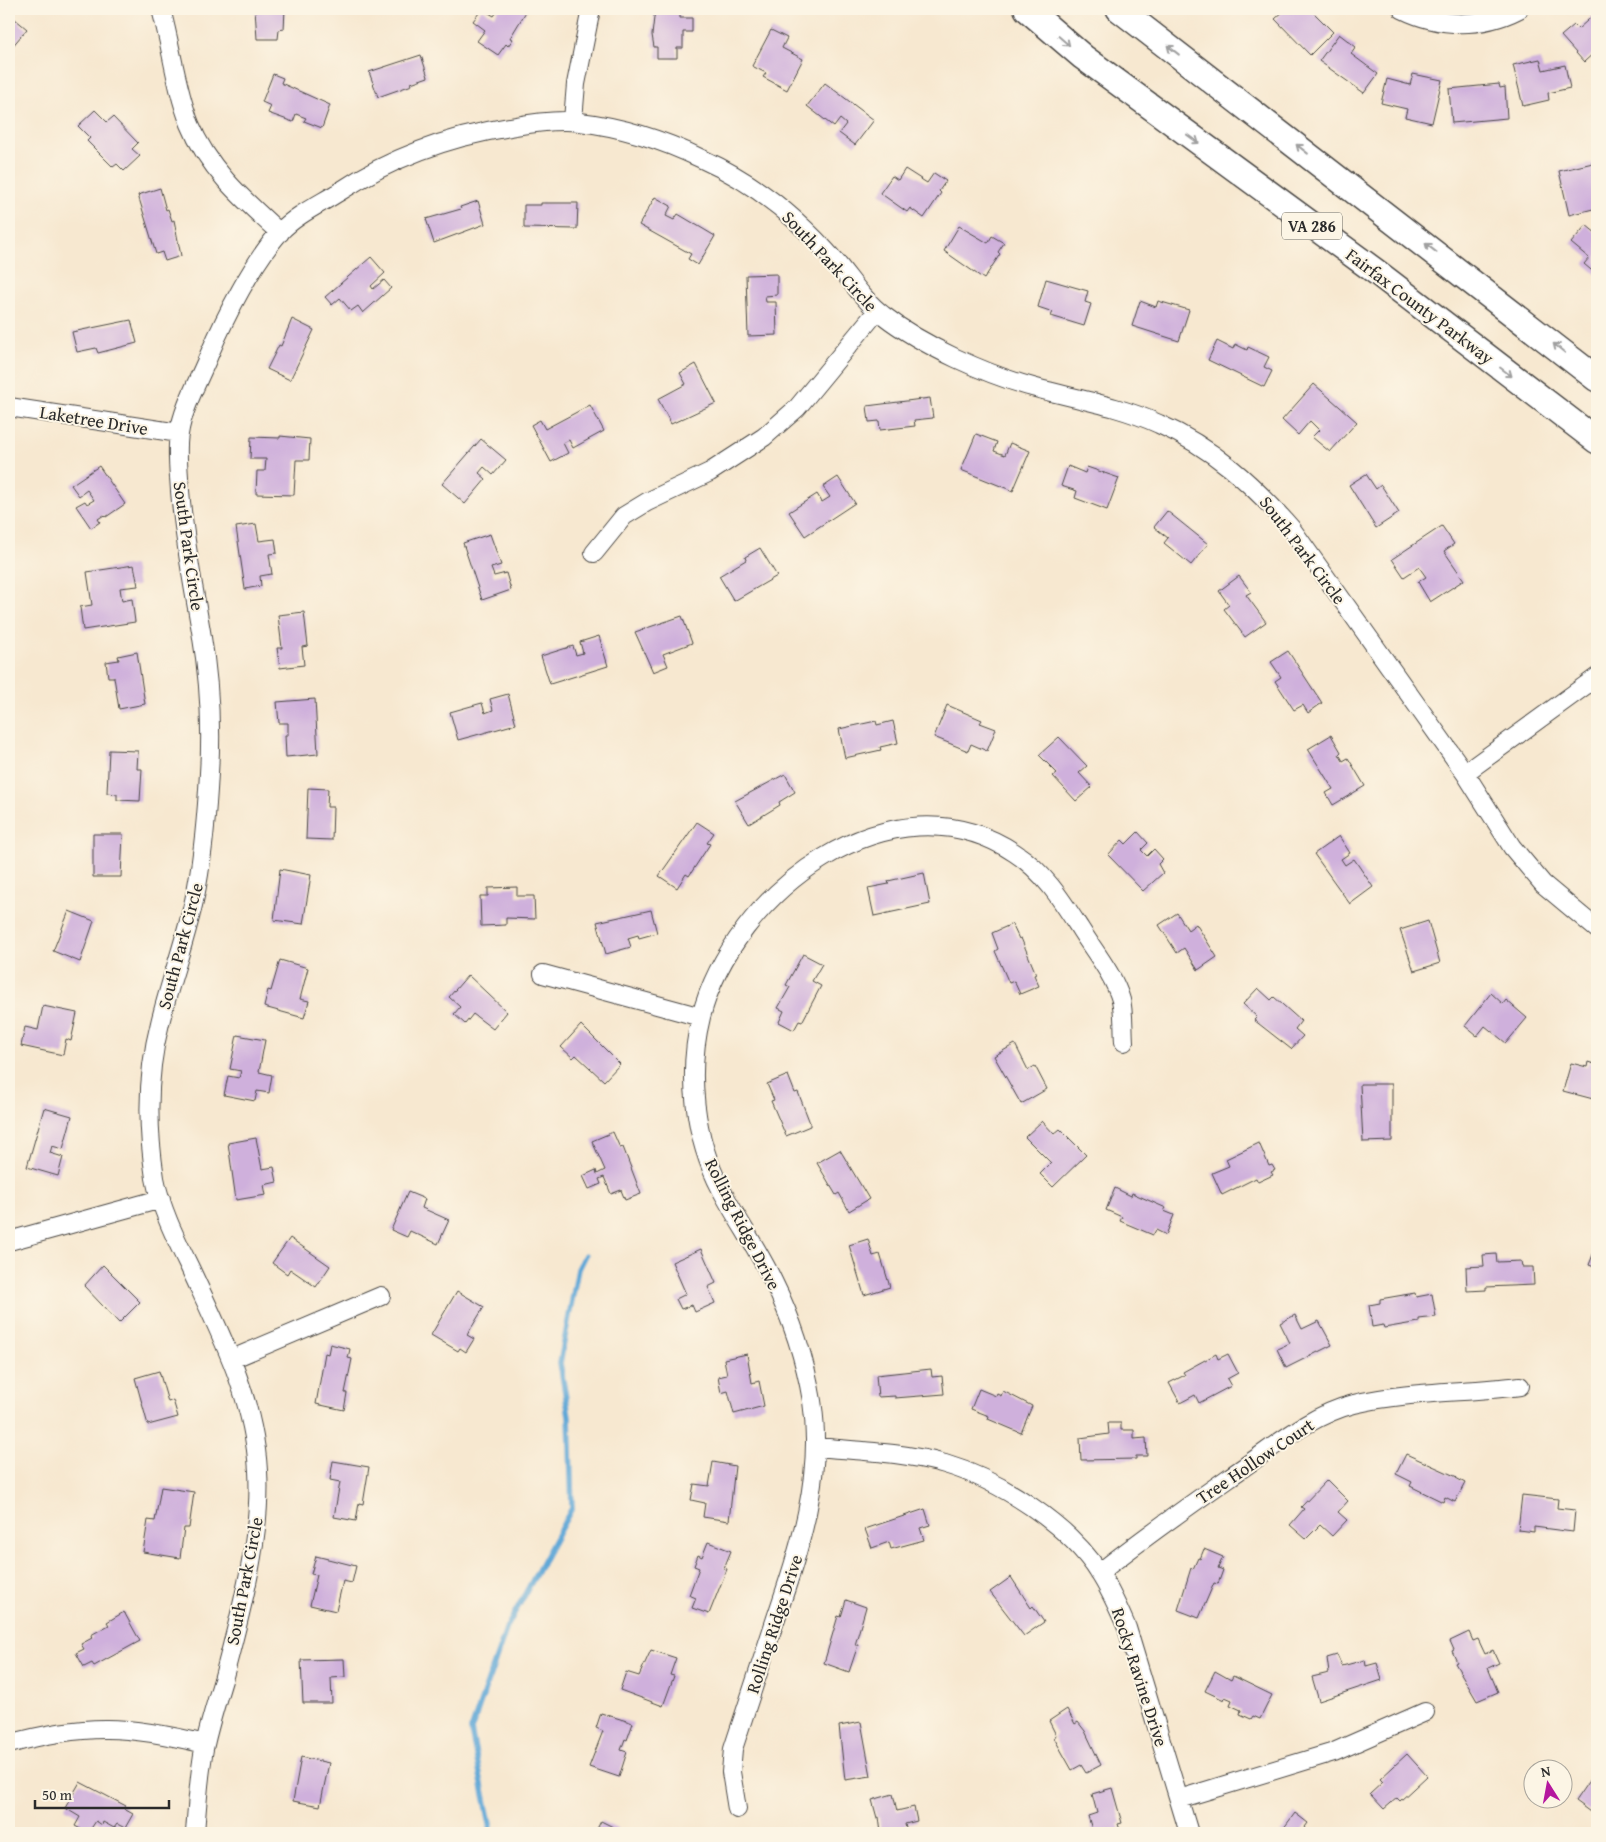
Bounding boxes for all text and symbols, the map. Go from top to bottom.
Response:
one-way arrow [1057,35,1070,46]
one-way arrow [1167,45,1180,56]
one-way arrow [1186,134,1200,144]
one-way arrow [1296,144,1309,155]
street label: South Park Circle [776,204,884,318]
road number: VA 286 [1282,212,1342,240]
street label: Fairfax County Parkway [1340,241,1500,371]
one-way arrow [1425,243,1438,254]
one-way arrow [1553,343,1566,354]
one-way arrow [1499,366,1512,377]
street label: Laketree Drive [38,398,150,442]
street label: South Park Circle [167,480,211,612]
street label: South Park Circle [1253,490,1353,610]
street label: South Park Circle [150,880,210,1012]
street label: Rolling Ridge Drive [698,1153,788,1295]
street label: Tree Hollow Court [1190,1411,1320,1511]
street label: South Park Circle [218,1515,270,1647]
street label: Rolling Ridge Drive [739,1551,809,1697]
street label: Rocky Ravine Drive [1105,1604,1175,1750]
north arrow [1524,1760,1574,1810]
text: N [1539,1760,1553,1782]
scale bar [35,1777,169,1809]
text: 50 m [42,1784,73,1805]

